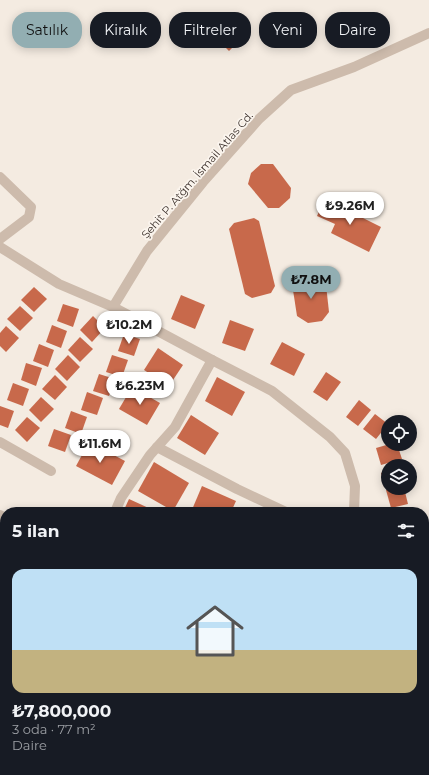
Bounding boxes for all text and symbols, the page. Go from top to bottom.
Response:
chip: Satılık [12,12,82,48]
chip: Kiralık [90,12,161,48]
chip: Filtreler [169,12,251,48]
chip: Yeni [259,12,317,48]
chip: Daire [325,12,390,48]
street label: Şehit P. Atğm. İsmail Atlas Cd. [138,109,256,241]
pin: ₺9.26M [317,192,383,226]
text: ₺9.26M [325,197,375,213]
pin: ₺7.8M [283,266,339,300]
text: ₺7.8M [290,271,332,287]
pin: ₺10.2M [96,311,162,345]
text: ₺10.2M [106,316,152,332]
pin: ₺6.23M [107,372,173,406]
text: ₺6.23M [115,377,165,393]
map controls [381,415,417,495]
button: locate [381,415,417,451]
pin: ₺11.6M [67,430,133,464]
text: ₺11.6M [78,435,122,451]
button: layers [381,459,417,495]
icon: filters [395,520,417,542]
text: 5 ilan [12,521,59,541]
icon: home [179,595,251,667]
text: ₺7,800,000 [12,701,111,721]
text: 3 oda · 77 m² [12,721,96,737]
text: Daire [12,737,47,753]

